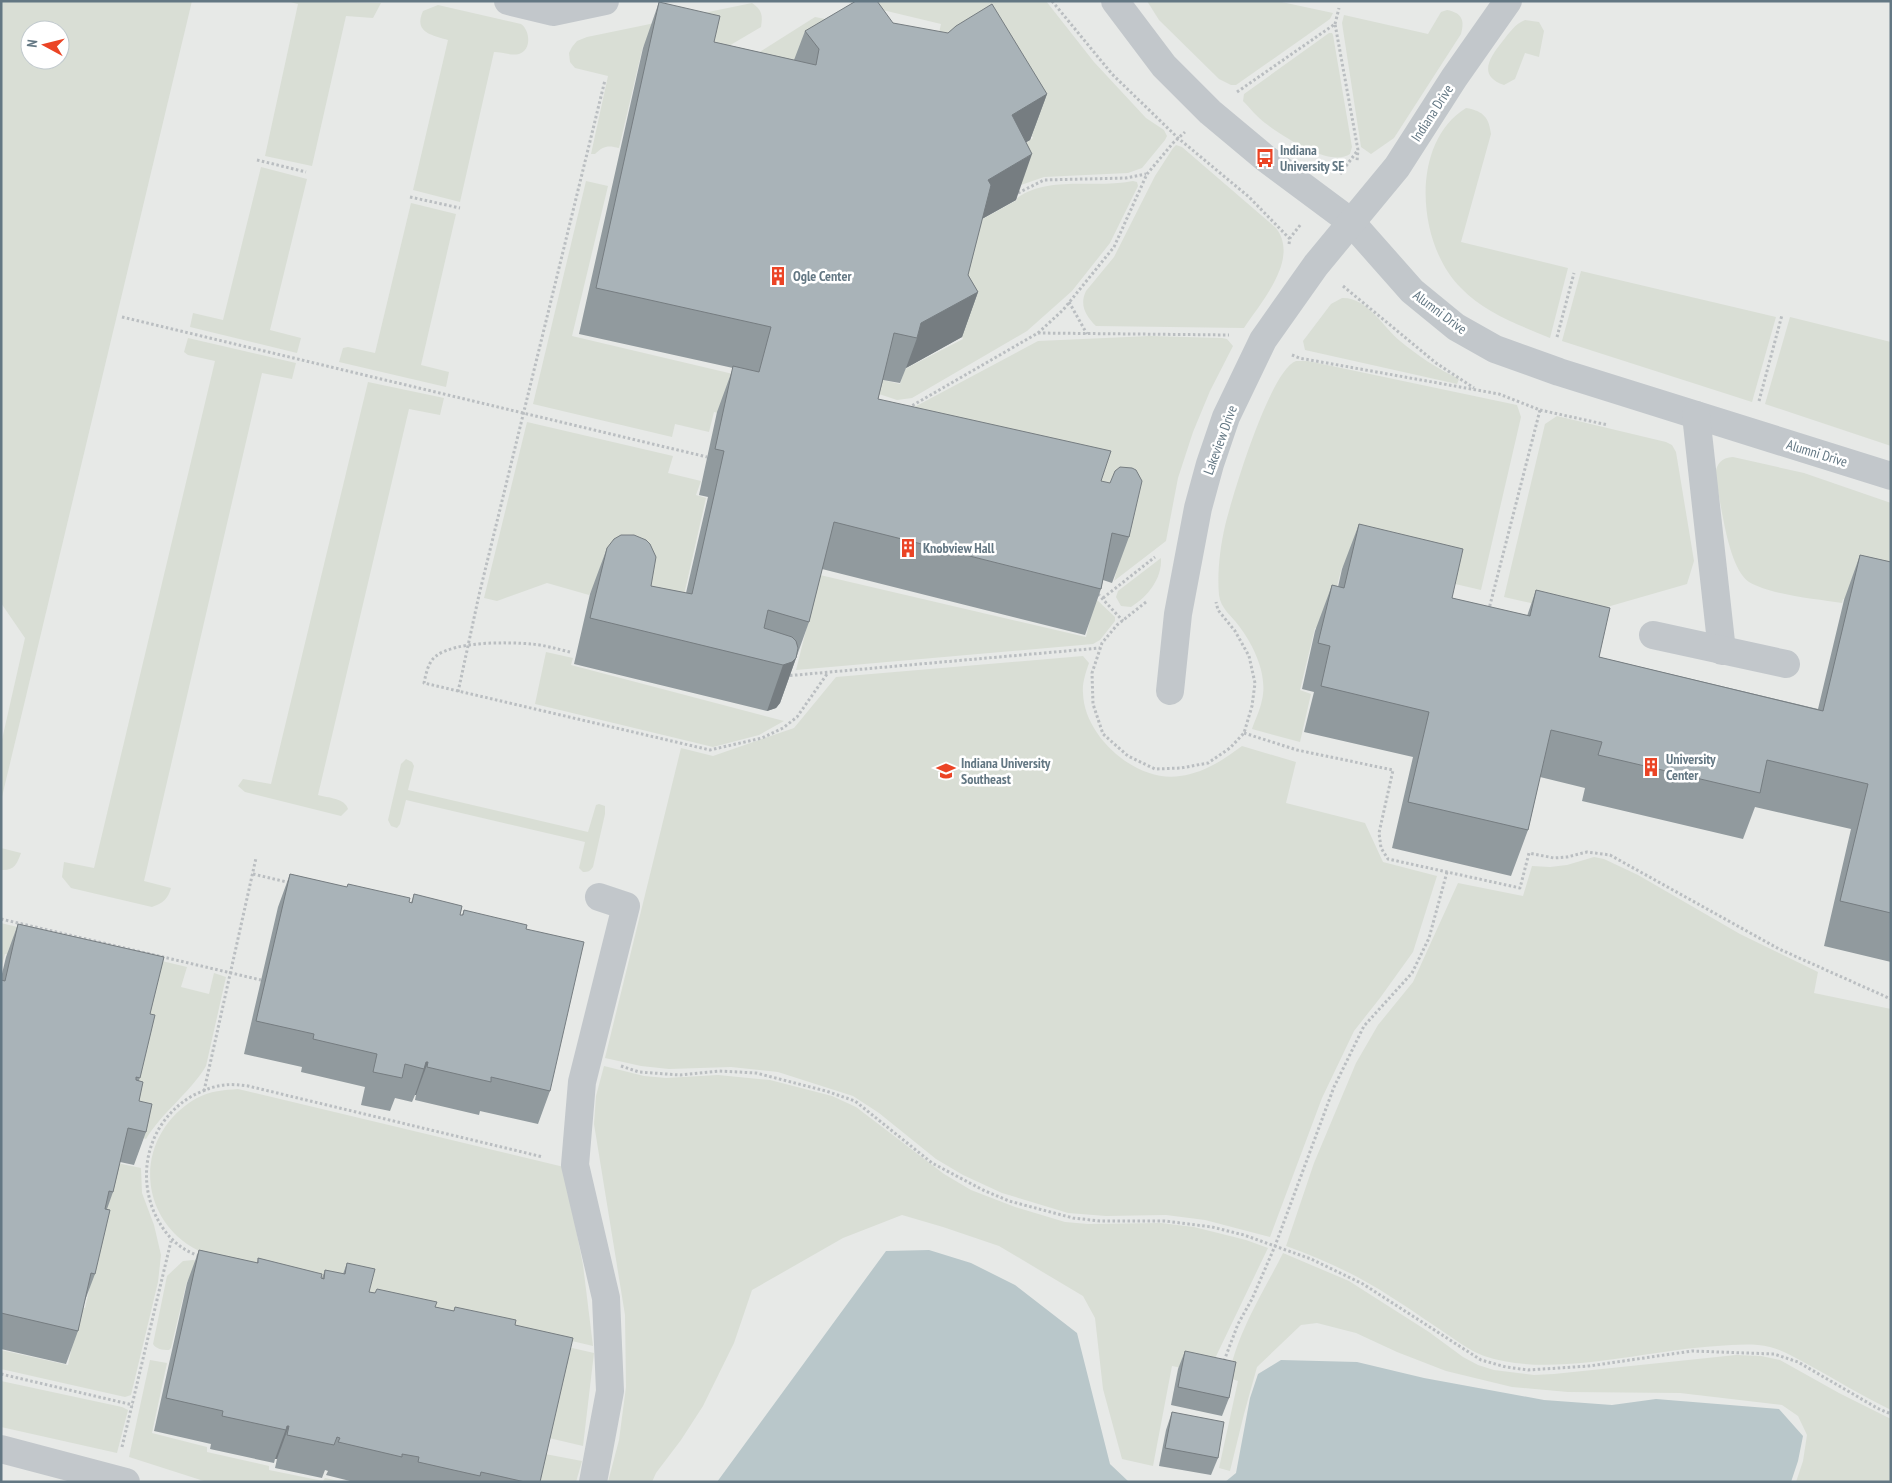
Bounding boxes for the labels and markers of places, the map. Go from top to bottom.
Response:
place label: Indiana University SE [1280,141,1344,175]
bus stop icon: Indiana University SE [1254,147,1276,169]
building icon: Ogle Center [767,265,789,287]
place label: Ogle Center [793,267,852,285]
building icon: Knobview Hall [897,537,919,559]
place label: Knobview Hall [923,539,995,557]
place label: University Center [1666,750,1716,784]
place label: Indiana University Southeast [961,754,1051,788]
building icon: University Center [1640,756,1662,778]
school or university icon: Indiana University Southeast [935,760,957,782]

